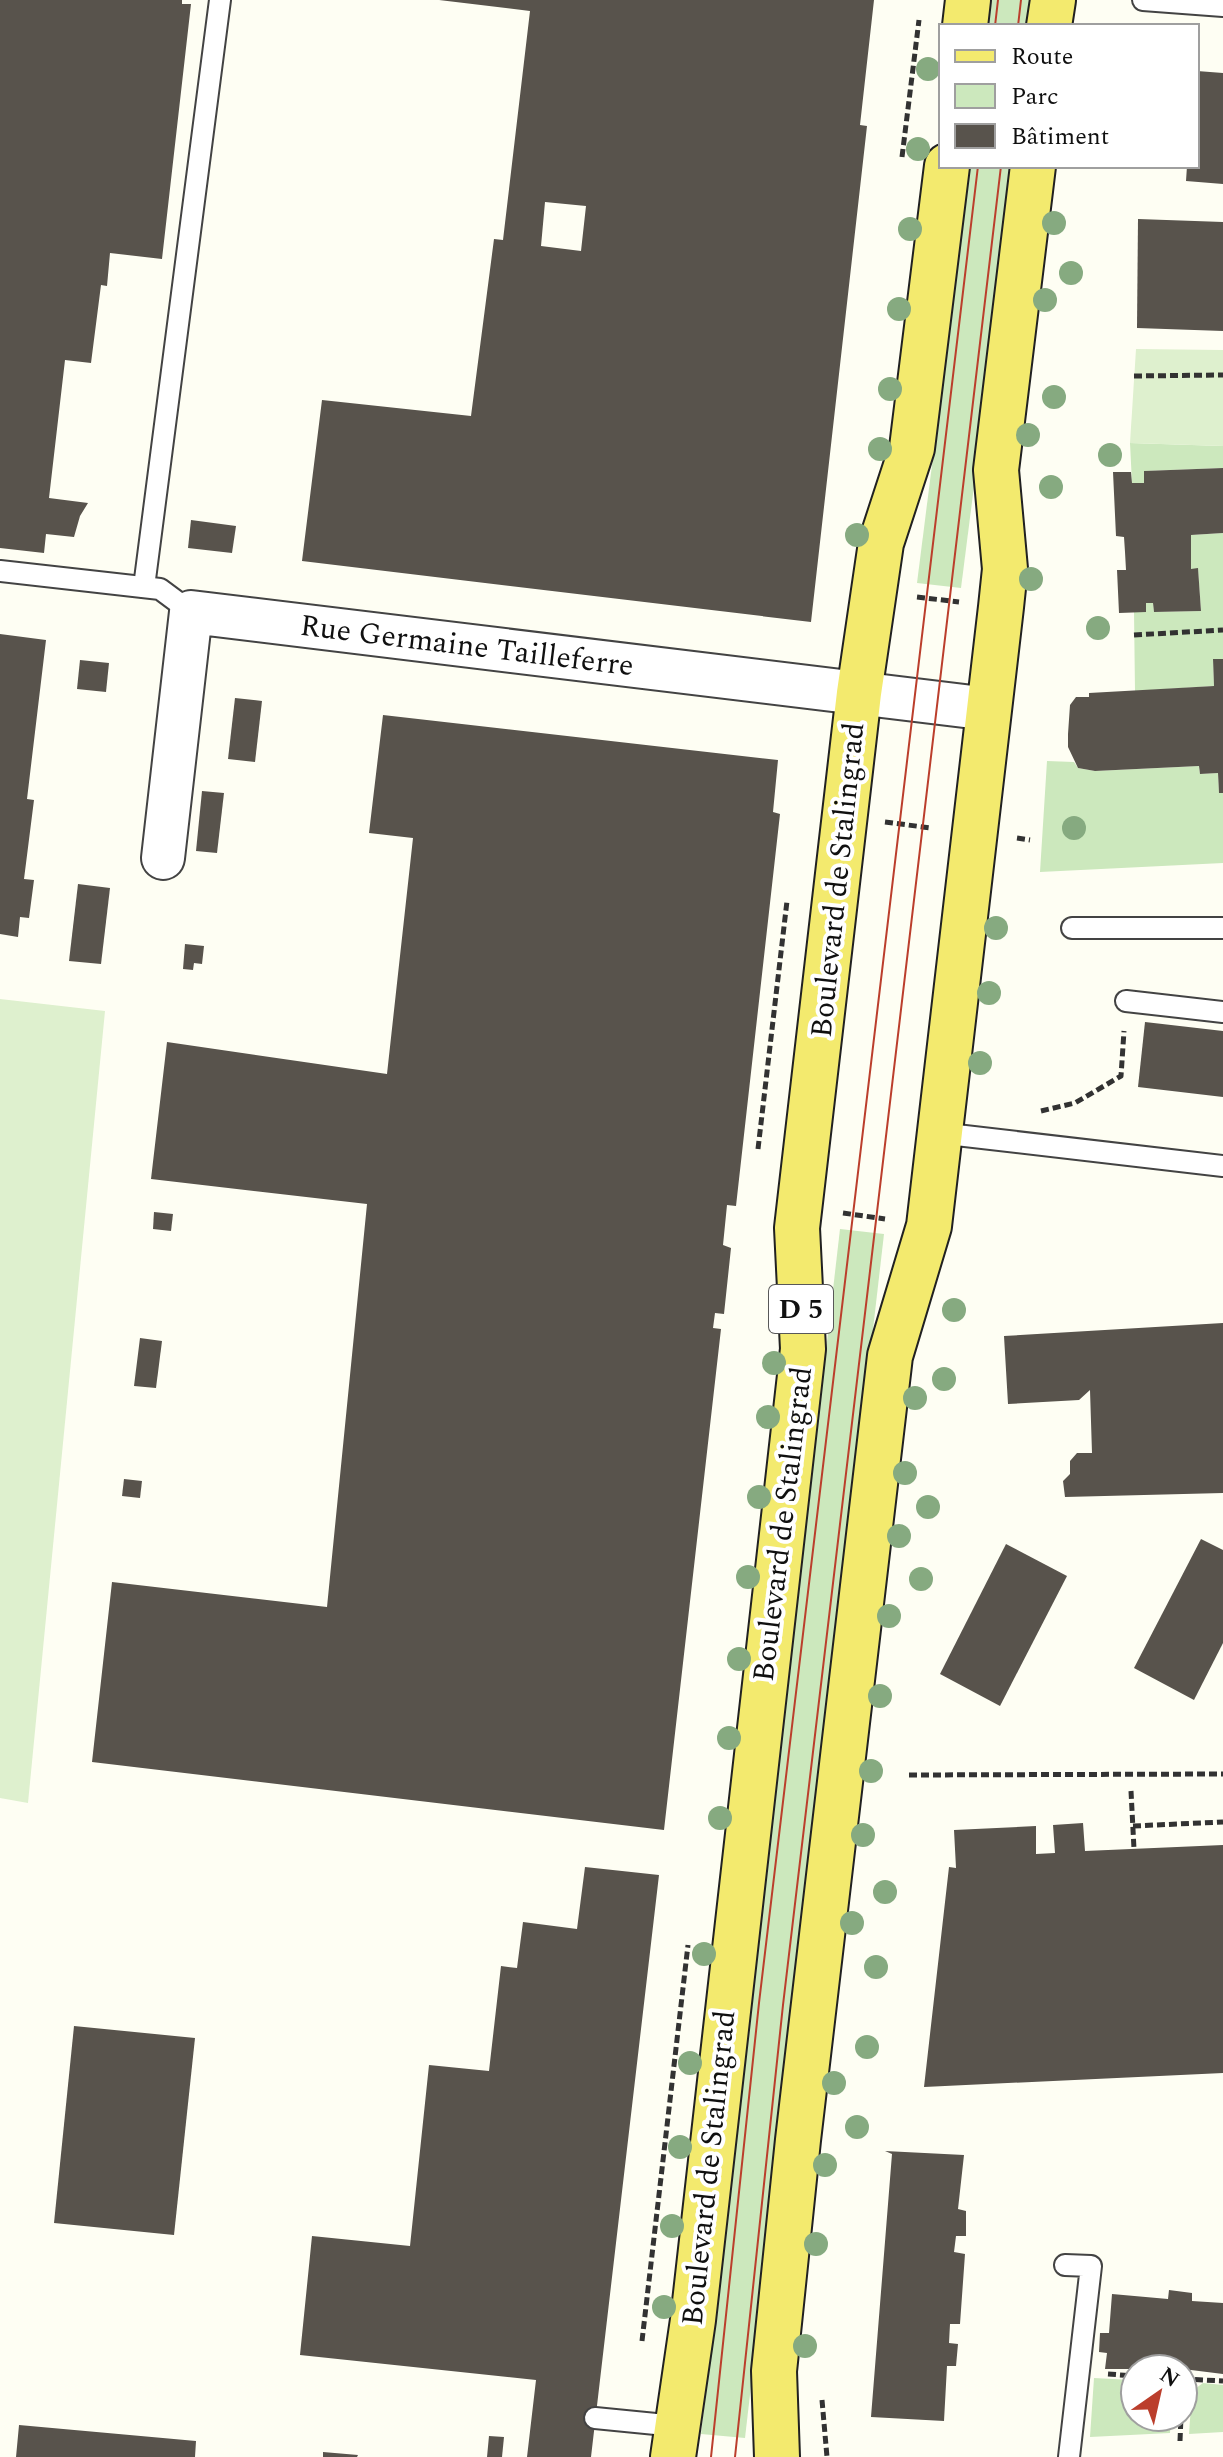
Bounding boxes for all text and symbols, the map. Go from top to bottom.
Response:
legend [939,24,1199,168]
text: Route [1011,39,1073,75]
text: Parc [1011,79,1059,115]
text: Bâtiment [1011,119,1109,155]
street label: Rue Germaine Tailleferre [298,603,636,689]
street label: Boulevard de Stalingrad [799,720,877,1040]
road number: D 5 [769,1285,833,1333]
street label: Boulevard de Stalingrad [741,1364,825,1684]
street label: Boulevard de Stalingrad [670,2008,748,2328]
north arrow [1119,2353,1199,2433]
text: N [1153,2359,1186,2396]

